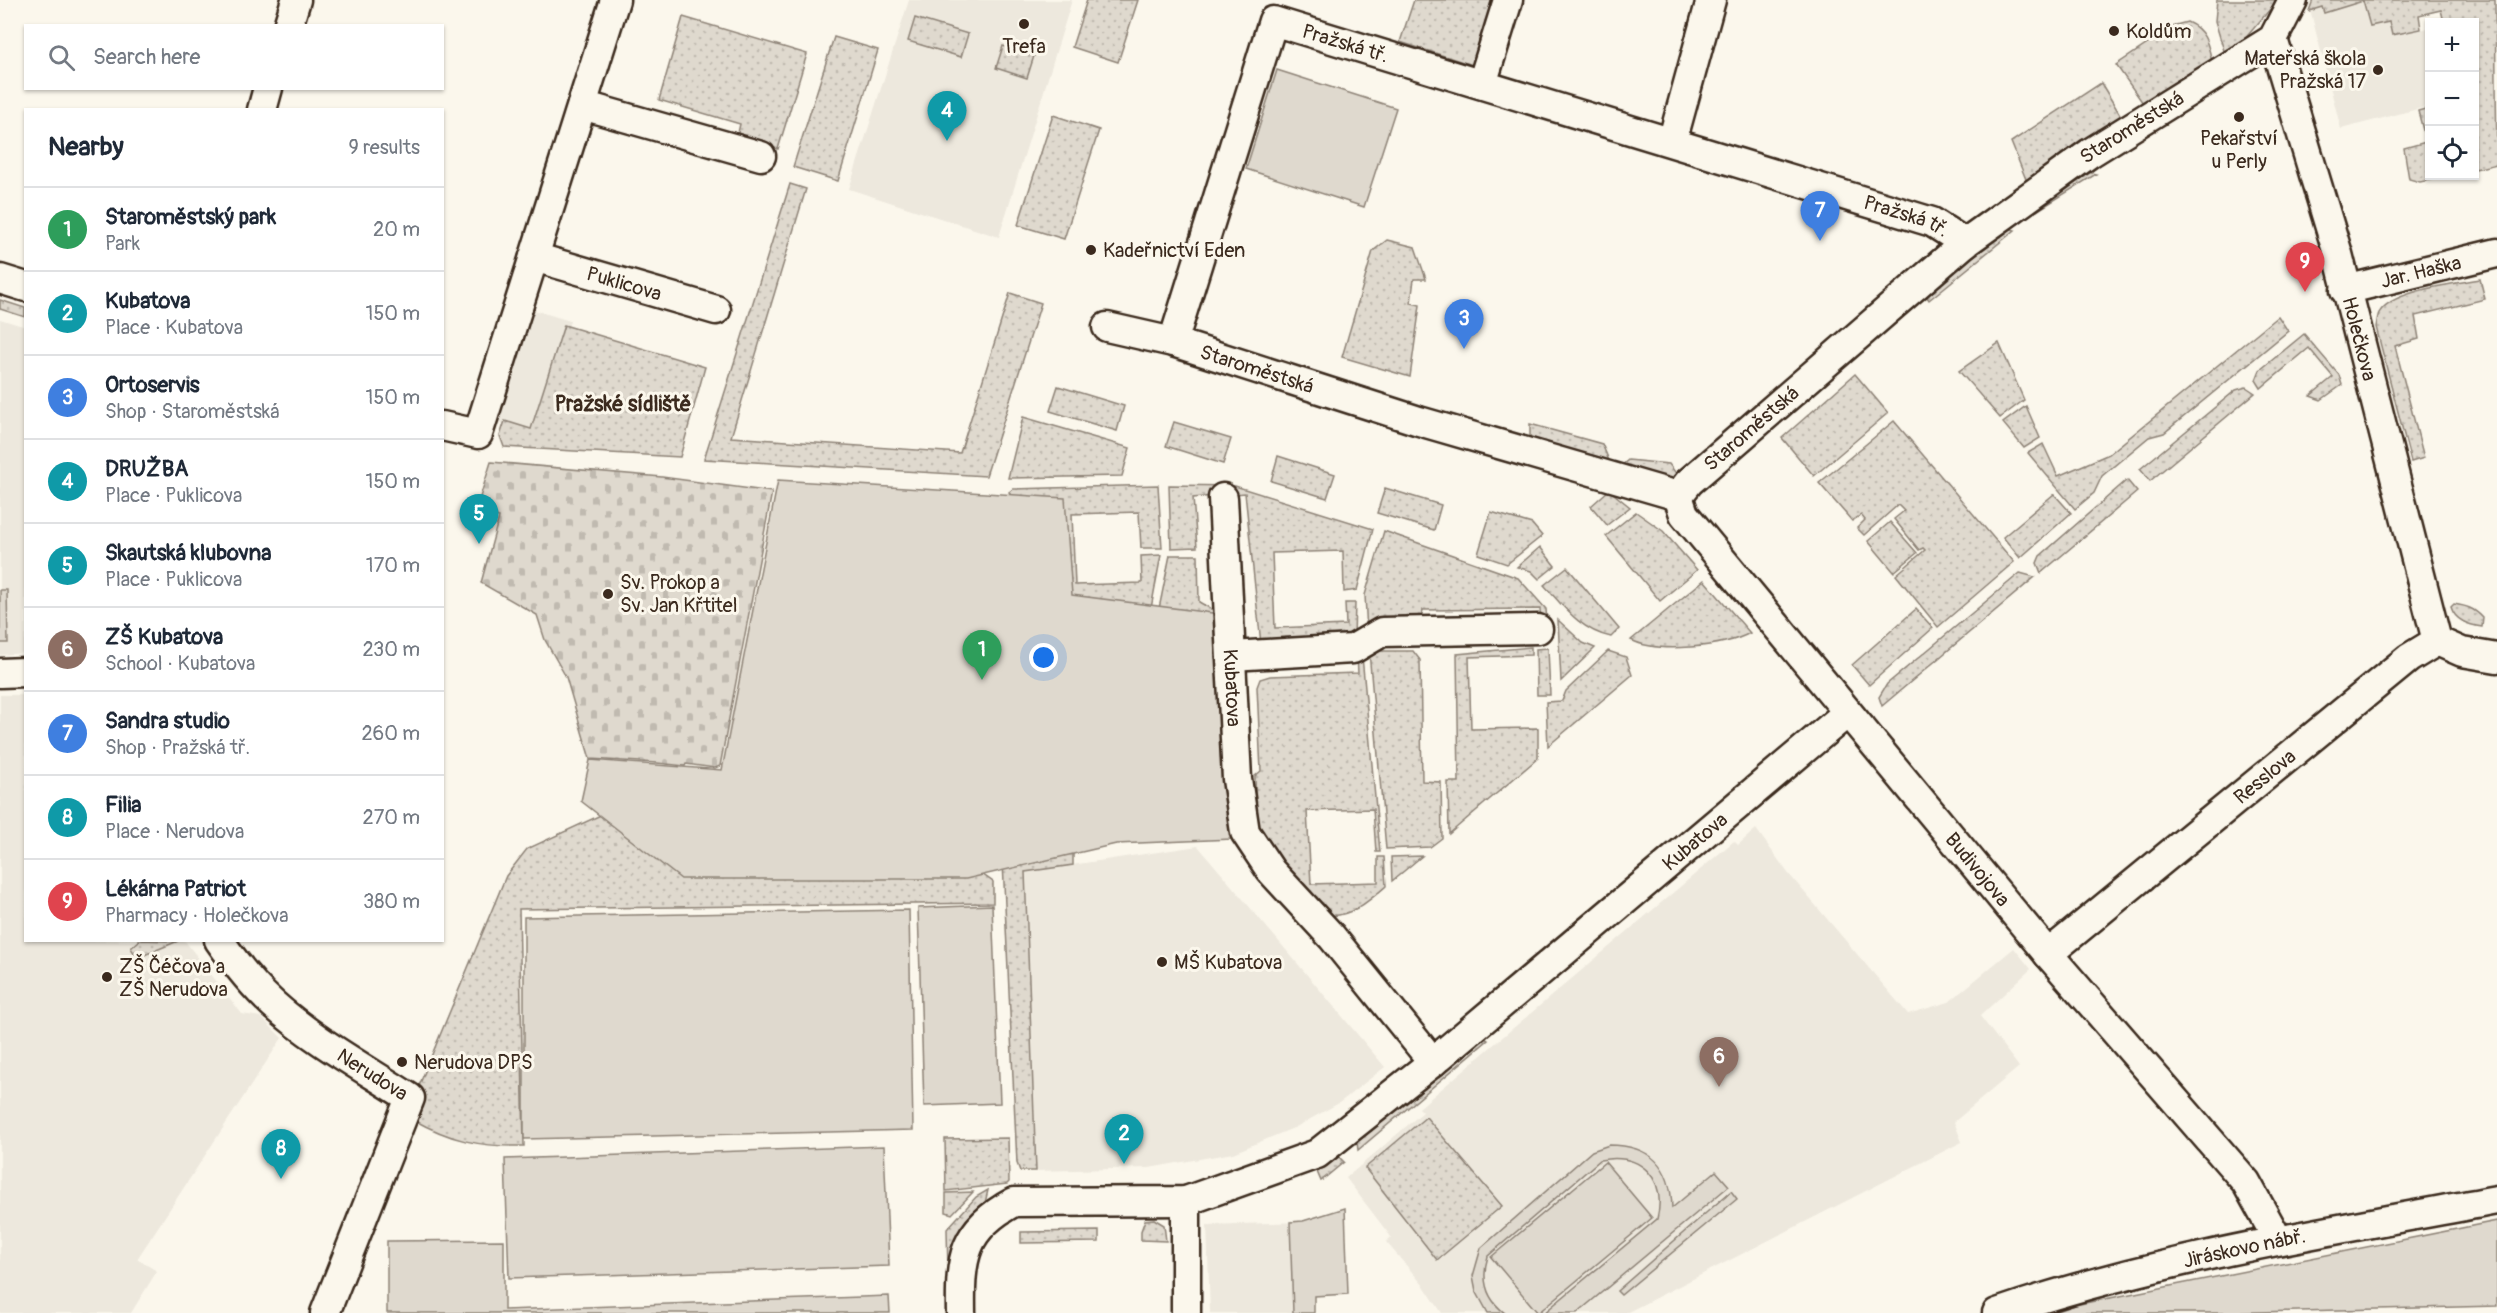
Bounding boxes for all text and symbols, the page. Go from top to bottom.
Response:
marker: Trefa [1017,17,1031,31]
map controls [2425,18,2479,180]
button: + [2425,18,2479,72]
street label: Pražská tř. [1299,19,1391,68]
place label: Koldům [2126,19,2191,44]
search box [24,24,444,90]
marker: Koldům [2107,24,2121,38]
place label: Trefa [1002,34,1046,59]
icon: search [45,41,78,74]
text: Search here [93,43,200,71]
place label: Mateřská škola Pražská 17 [2244,46,2366,94]
marker: Mateřská škola Pražská 17 [2371,63,2385,77]
button: − [2425,72,2479,126]
street label: Staroměstská [2075,86,2189,169]
pin: 4 [928,92,966,141]
marker: Pekařství u Perly [2232,110,2246,124]
place label: Pekařství u Perly [2200,126,2278,174]
button: locate [2425,126,2479,180]
text: Nearby [48,131,124,163]
text: 9 results [348,135,420,160]
street label: Pražská tř. [1861,190,1954,243]
pin: 7 [1800,192,1840,241]
text: Staroměstský park [105,203,276,231]
text: 1 [64,217,71,242]
text: 20 m [373,217,420,242]
text: Park [105,231,140,256]
place label: Kadeřnictví Eden [1103,238,1245,263]
pin: 9 [2286,242,2324,292]
marker: Kadeřnictví Eden [1084,243,1098,257]
street label: Jar. Haška [2378,250,2464,294]
street label: Puklicova [584,261,665,307]
text: Kubatova [105,287,191,315]
street label: Holečkova [2336,294,2382,383]
pin: 3 [1444,300,1484,349]
text: 2 [62,301,73,326]
text: 150 m [366,301,420,326]
text: Place · Kubatova [105,315,243,340]
street label: Staroměstská [1197,340,1317,399]
text: Ortoservis [105,371,200,399]
street label: Staroměstská [1699,380,1804,477]
text: 3 [62,385,73,410]
text: 150 m [366,385,420,410]
district label: Pražské sídliště [555,391,691,418]
text: Shop · Staroměstská [105,399,280,424]
text: DRUŽBA [105,455,188,483]
text: 4 [62,469,73,494]
text: 150 m [366,469,420,494]
text: Place · Puklicova [105,483,242,508]
pin: 5 [460,494,498,544]
text: Skautská klubovna [105,539,271,567]
text: 5 [62,553,73,578]
text: 170 m [366,553,420,578]
text: Place · Puklicova [105,567,242,592]
place label: Sv. Prokop a Sv. Jan Křtitel [620,570,737,618]
marker: Sv. Prokop a Sv. Jan Křtitel [601,587,615,601]
text: ZŠ Kubatova [105,623,223,651]
pin: 1 [962,630,1002,680]
text: 6 [62,637,73,662]
text: 230 m [363,637,420,662]
your location [1029,643,1058,672]
street label: Kubatova [1218,648,1246,727]
text: School · Kubatova [105,651,255,676]
text: Sandra studio [105,707,230,735]
text: 7 [62,721,73,746]
text: 260 m [361,721,420,746]
text: Shop · Pražská tř. [105,735,250,760]
street label: Resslova [2229,744,2301,810]
text: Filia [105,791,142,819]
text: 8 [62,805,73,830]
text: 270 m [362,805,420,830]
street label: Kubatova [1657,807,1733,876]
text: Place · Nerudova [105,819,244,844]
street label: Budivojova [1940,827,2015,912]
text: Lékárna Patriot [105,875,246,903]
text: 9 [62,889,73,914]
text: 380 m [363,889,420,914]
text: Pharmacy · Holečkova [105,903,289,928]
place label: MŠ Kubatova [1174,949,1282,975]
place label: ZŠ Čéčova a ZŠ Nerudova [119,953,228,1002]
marker: MŠ Kubatova [1155,955,1169,969]
marker: ZŠ Čéčova a ZŠ Nerudova [100,970,114,984]
pin: 6 [1700,1038,1738,1087]
street label: Nerudova [332,1043,413,1106]
place label: Nerudova DPS [414,1050,533,1075]
marker: Nerudova DPS [395,1055,409,1069]
pin: 2 [1104,1114,1144,1164]
pin: 8 [262,1130,300,1179]
street label: Jiráskovo nábř. [2181,1223,2308,1273]

